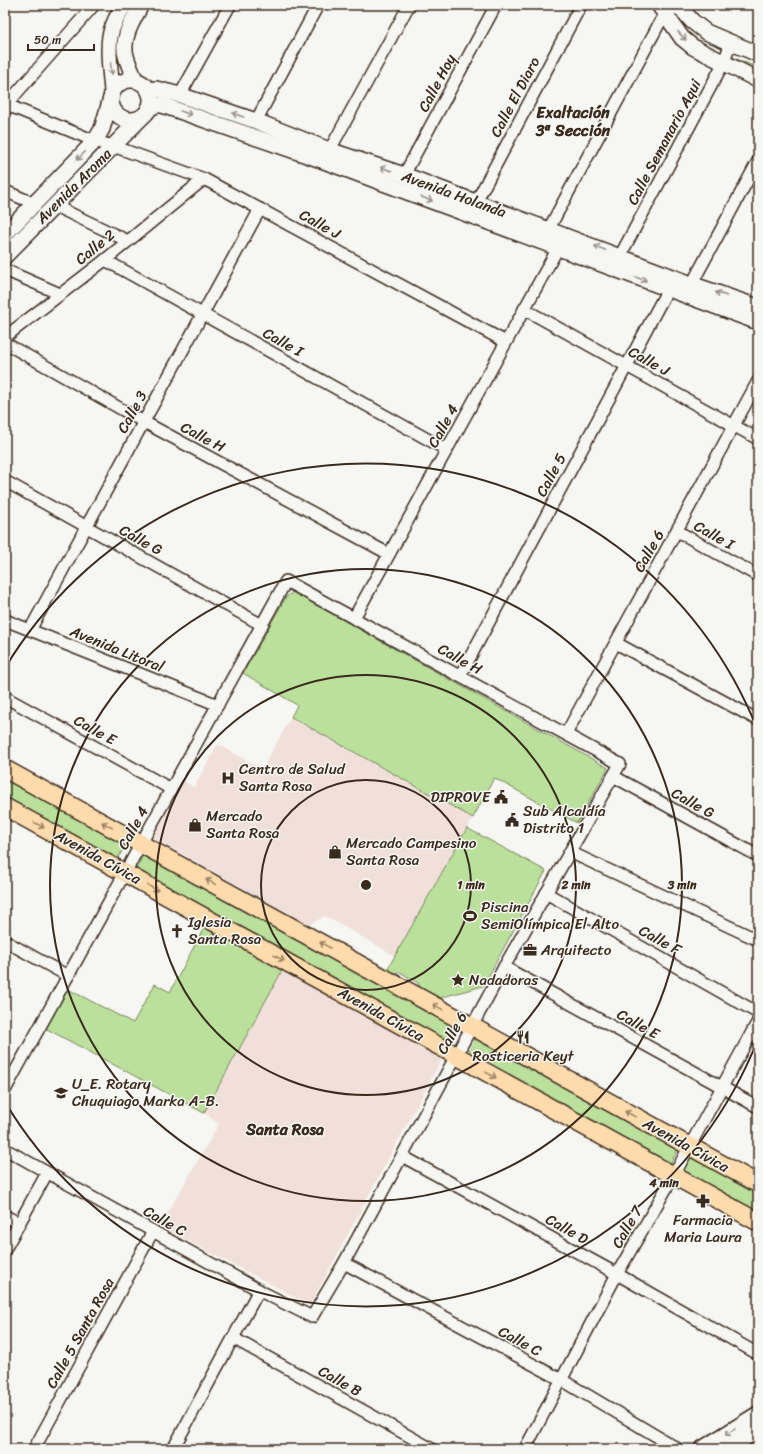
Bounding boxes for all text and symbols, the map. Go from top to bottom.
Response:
scale bar [28,26,94,52]
text: 50 m [34,29,61,51]
one-way arrow [677,31,686,41]
street label: Calle Hoy [411,49,463,117]
street label: Calle El Diaro [483,52,547,142]
one-way arrow [107,62,114,75]
street label: Calle Semanario Aqui [620,74,709,210]
district label: Exaltación 3ª Sección [535,98,611,145]
one-way arrow [180,110,192,118]
one-way arrow [231,111,244,118]
street label: Avenida Aroma [29,142,118,231]
one-way arrow [76,151,85,161]
street label: Avenida Holanda [397,163,510,225]
one-way arrow [379,165,392,172]
one-way arrow [421,196,433,204]
street label: Calle J [294,202,346,247]
street label: Calle 2 [69,222,121,271]
one-way arrow [594,244,606,252]
one-way arrow [635,275,647,283]
one-way arrow [716,290,728,298]
street label: Calle I [258,320,309,364]
street label: Calle J [623,339,675,384]
street label: Calle 3 [110,386,154,438]
street label: Calle 4 [420,399,466,453]
street label: Calle H [176,414,230,460]
street label: Calle 5 [529,448,573,502]
street label: Calle I [689,513,740,557]
street label: Calle G [114,517,168,563]
street label: Calle 6 [627,525,671,577]
street label: Avenida Litoral [65,618,169,680]
street label: Calle H [433,636,487,682]
street label: Calle E [69,708,123,753]
place label: Centro de Salud Santa Rosa [239,756,346,799]
hospital icon: Centro de Salud Santa Rosa [220,770,236,786]
street label: Calle G [666,780,720,826]
place label: DIPROVE [430,784,492,810]
public building icon: DIPROVE [493,789,509,805]
place label: Sub Alcaldía Distrito 1 [523,798,606,841]
street label: Calle 4 [110,801,156,855]
place label: Mercado Santa Rosa [206,803,280,846]
public building icon: Sub Alcaldía Distrito 1 [504,812,520,828]
shop icon: Mercado Santa Rosa [187,817,203,833]
one-way arrow [101,821,113,828]
one-way arrow [33,822,45,830]
street label: Avenida Cívica [49,822,147,892]
place label: Mercado Campesino Santa Rosa [346,830,477,873]
shop icon: Mercado Campesino Santa Rosa [327,844,343,860]
text: 1 min [457,874,485,896]
text: 2 min [560,874,591,896]
text: 3 min [667,874,697,896]
one-way arrow [205,878,217,885]
centre of rings [359,878,373,892]
one-way arrow [147,884,159,892]
place label: Piscina SemiOlímpica El Alto [481,894,620,937]
sports icon: Piscina SemiOlímpica El Alto [462,908,478,924]
place label: Iglesia Santa Rosa [187,909,262,952]
street label: Calle F [634,918,688,963]
church icon: Iglesia Santa Rosa [169,923,185,939]
place label: Arquitecto [540,937,612,963]
one-way arrow [319,940,331,948]
office icon: Arquitecto [522,942,538,958]
one-way arrow [273,954,285,962]
place label: Nadadoras [469,967,538,993]
place icon: Nadadoras [450,972,466,988]
street label: Avenida Cívica [332,979,430,1049]
street label: Calle E [612,1002,666,1047]
one-way arrow [433,1003,445,1011]
street label: Calle 6 [430,1007,474,1059]
restaurant icon: Rosticeria Keyt [515,1029,531,1045]
place label: Rosticeria Keyt [473,1043,574,1069]
place label: U_E. Rotary Chuquiago Marka A-B. [72,1071,219,1114]
one-way arrow [485,1071,497,1079]
school or university icon: U_E. Rotary Chuquiago Marka A-B. [53,1085,69,1101]
one-way arrow [625,1109,637,1117]
street label: Avenida Cívica [637,1110,735,1180]
district label: Santa Rosa [245,1115,324,1144]
text: 4 min [648,1172,679,1194]
pharmacy icon: Farmacia Maria Laura [695,1193,711,1209]
street label: Calle C [138,1198,192,1244]
street label: Calle 7 [604,1200,650,1253]
street label: Calle D [541,1206,593,1252]
place label: Farmacia Maria Laura [664,1207,742,1250]
street label: Calle 5 Santa Rosa [39,1272,122,1393]
street label: Calle C [493,1319,547,1364]
street label: Calle B [313,1358,367,1404]
one-way arrow [724,1428,736,1436]

